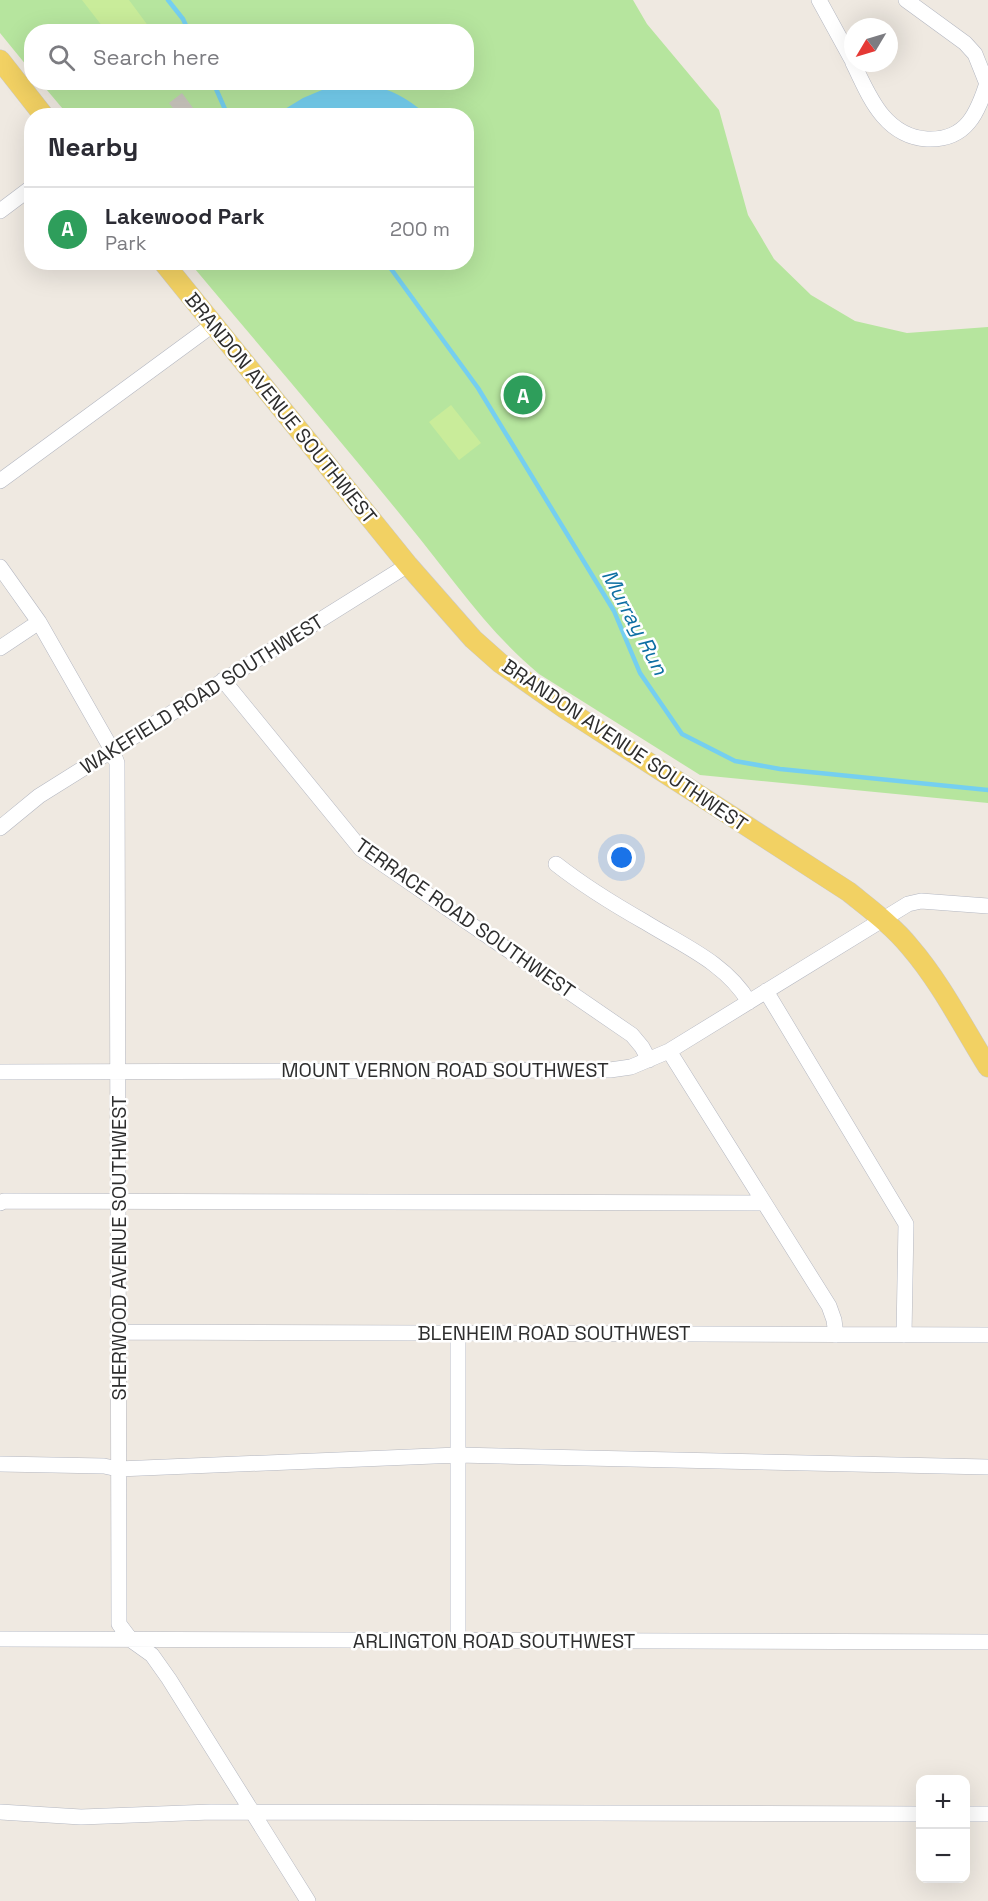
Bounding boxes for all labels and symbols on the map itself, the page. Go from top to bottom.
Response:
north arrow [844,18,898,72]
street label: BRANDON AVENUE SOUTHWEST [179,287,383,529]
pin: A [504,372,542,418]
water label: Murray Run [596,565,675,680]
street label: WAKEFIELD ROAD SOUTHWEST [75,608,329,780]
street label: BRANDON AVENUE SOUTHWEST [497,653,753,837]
street label: TERRACE ROAD SOUTHWEST [350,832,580,1004]
your location [607,843,636,872]
street label: MOUNT VERNON ROAD SOUTHWEST [281,1057,609,1083]
street label: SHERWOOD AVENUE SOUTHWEST [106,1095,132,1401]
street label: BLENHEIM ROAD SOUTHWEST [417,1320,691,1346]
street label: ARLINGTON ROAD SOUTHWEST [353,1628,636,1654]

